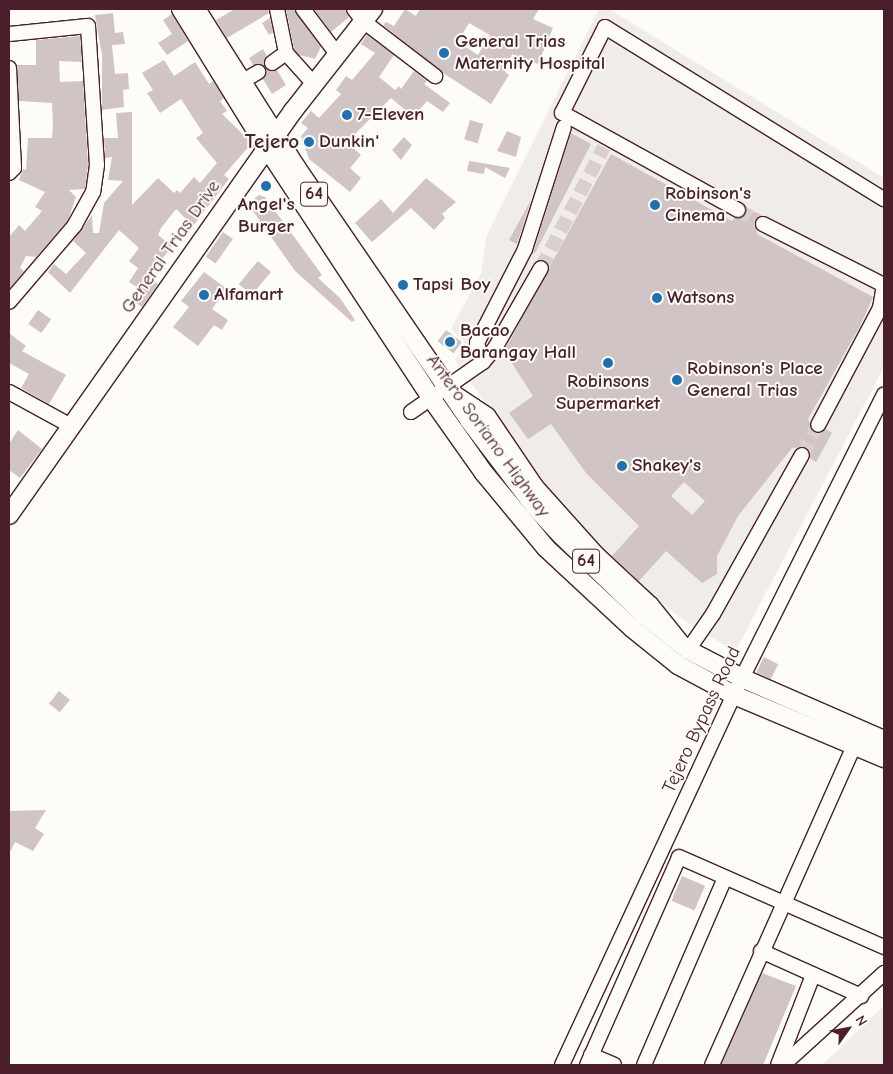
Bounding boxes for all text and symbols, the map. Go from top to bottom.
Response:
place label: General Trias Maternity Hospital [455,31,605,75]
marker: General Trias Maternity Hospital [437,46,451,60]
place label: 7-Eleven [357,104,424,126]
marker: 7-Eleven [341,109,353,121]
district label: Tejero [245,128,299,154]
place label: Dunkin' [319,131,379,153]
marker: Dunkin' [303,136,315,148]
street label: General Trias Drive [117,176,225,318]
road number: 64 [299,178,329,210]
marker: Angel's Burger [260,180,272,192]
place label: Robinson's Cinema [665,183,751,227]
place label: Angel's Burger [237,194,295,238]
marker: Robinson's Cinema [649,199,661,211]
place label: Tapsi Boy [413,274,490,296]
marker: Tapsi Boy [397,279,409,291]
place label: Alfamart [214,284,283,306]
place label: Watsons [667,287,734,309]
marker: Alfamart [198,289,210,301]
marker: Watsons [651,292,663,304]
place label: Bacao Barangay Hall [460,320,576,364]
marker: Bacao Barangay Hall [444,336,456,348]
street label: Antero Soriano Highway [421,350,555,522]
marker: Robinsons Supermarket [602,357,614,369]
place label: Robinson's Place General Trias [687,358,823,402]
place label: Robinsons Supermarket [556,371,660,415]
marker: Robinson's Place General Trias [671,374,683,386]
place label: Shakey's [632,455,701,477]
marker: Shakey's [616,460,628,472]
road number: 64 [571,546,601,576]
street label: Tejero Bypass Road [658,643,746,797]
north arrow [823,1004,873,1054]
text: N [852,1012,871,1029]

